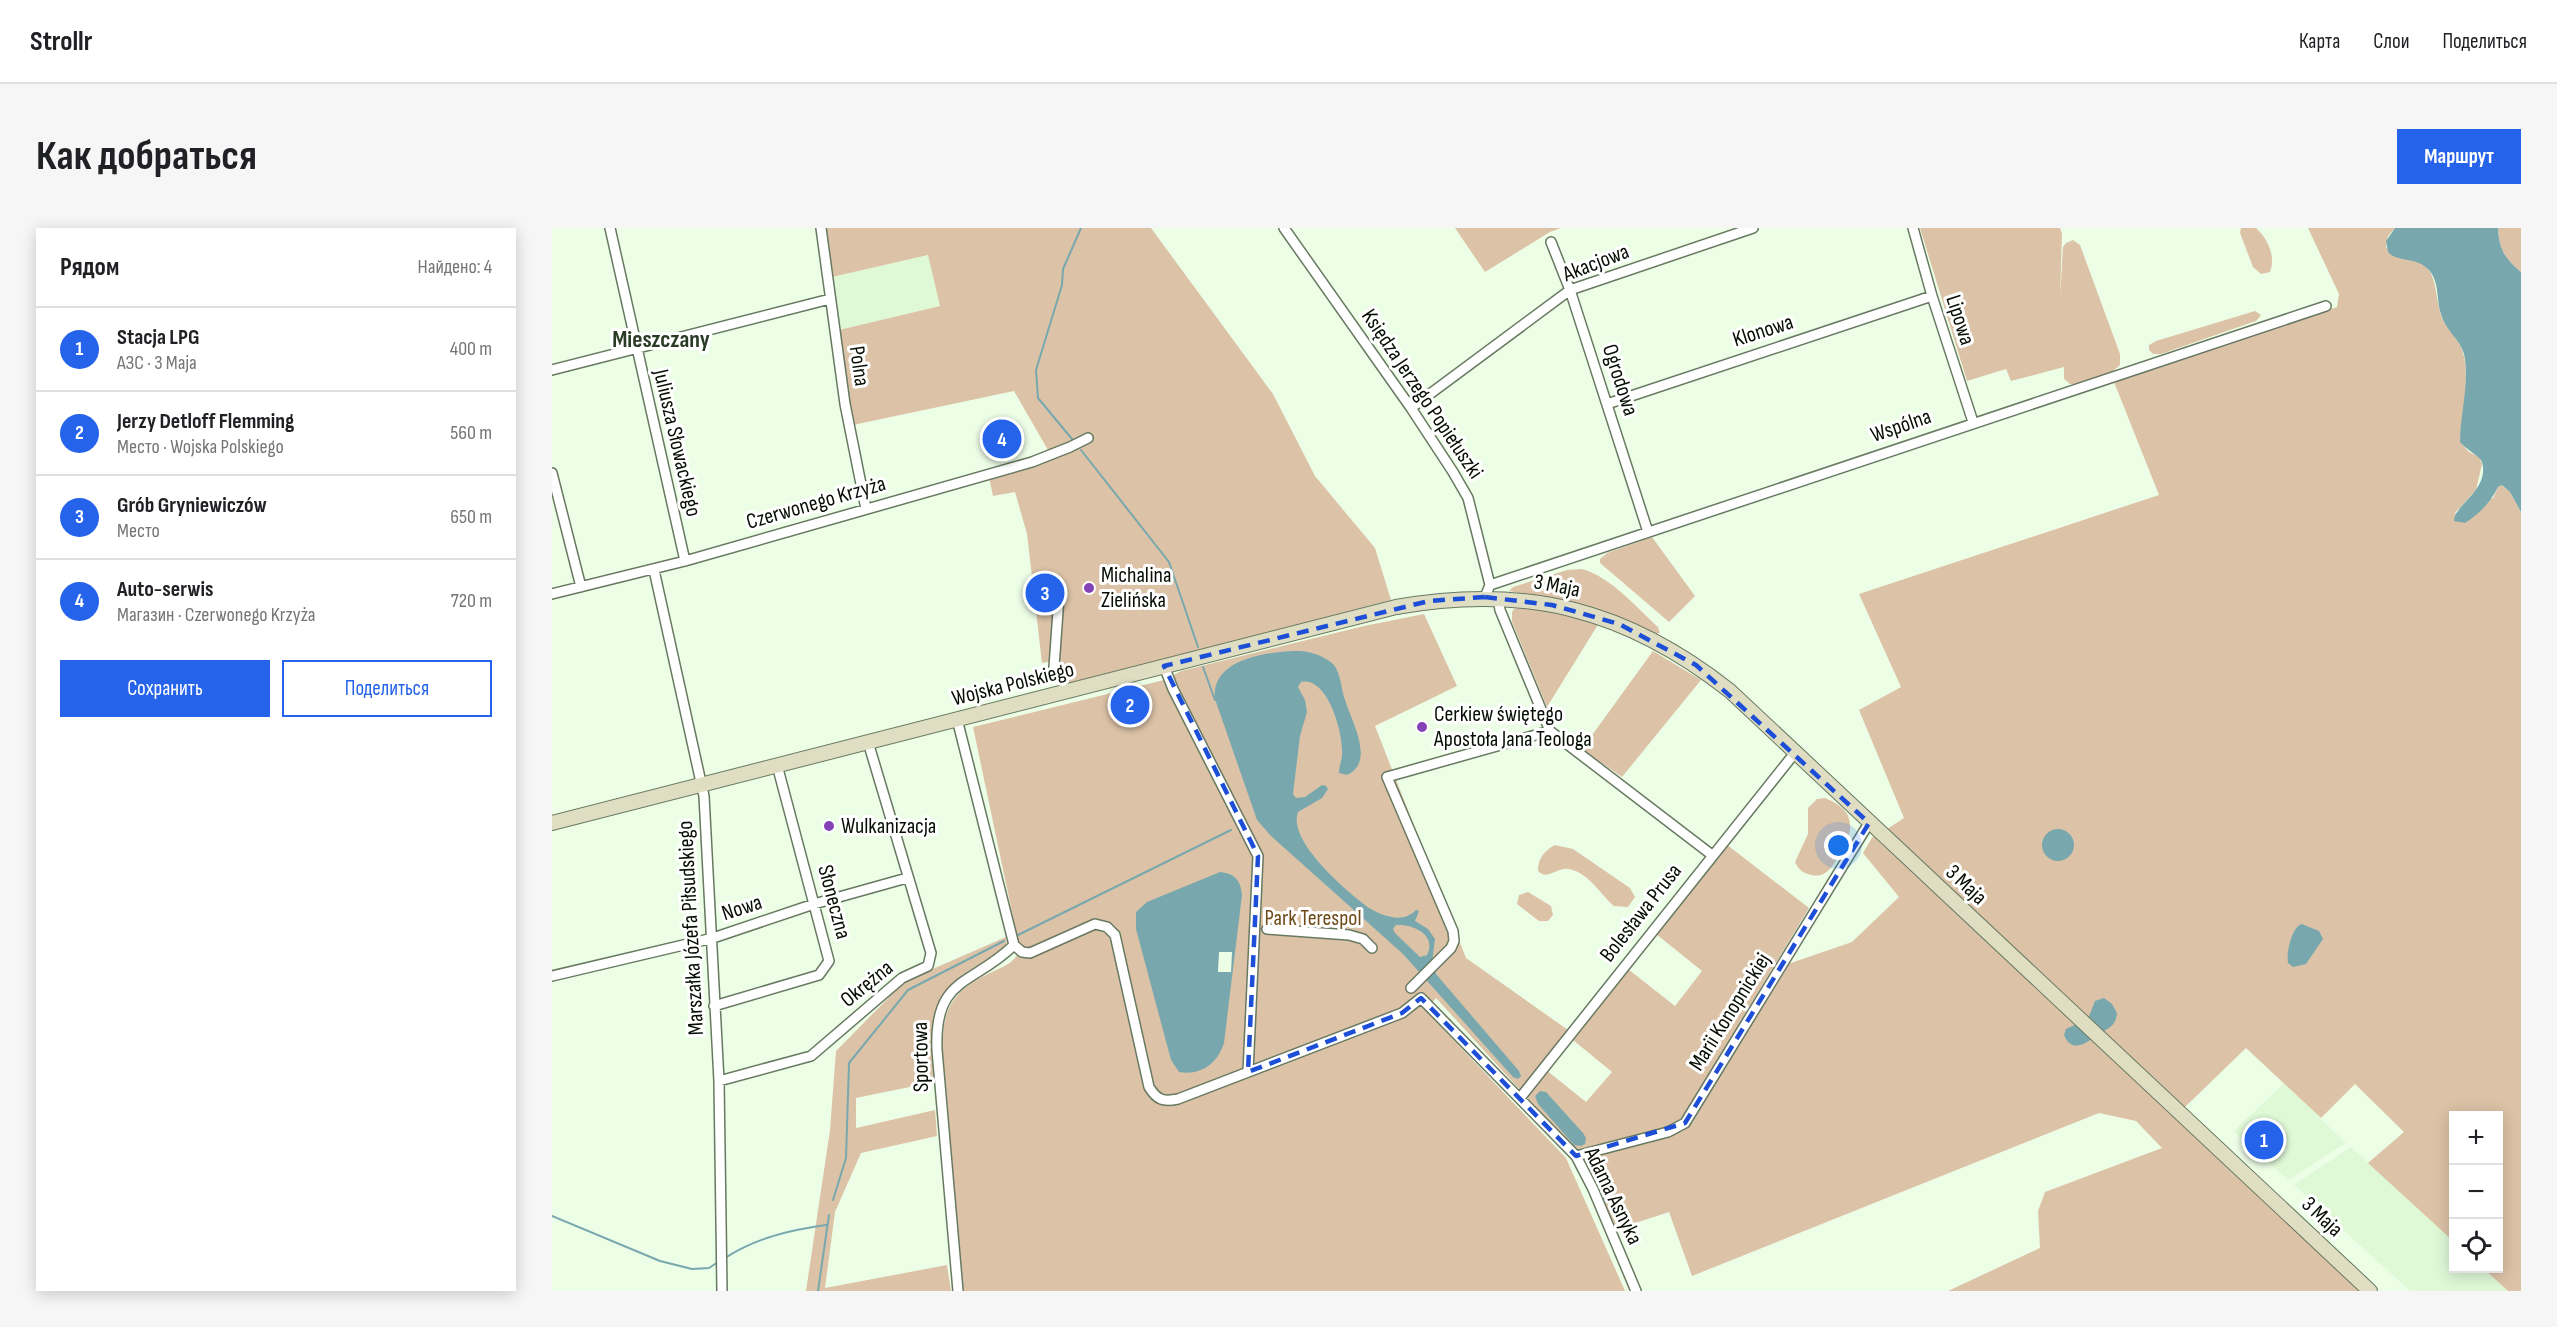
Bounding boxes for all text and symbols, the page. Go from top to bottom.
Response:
text: Strollr [30,25,92,58]
text: Карта [2299,29,2340,54]
text: Слои [2373,29,2409,54]
text: Поделиться [2442,29,2527,54]
button: Маршрут [2397,129,2521,184]
text: Как добраться [36,131,257,182]
street label: Akacjowa [1558,238,1633,288]
text: Рядом [60,252,119,283]
text: Найдено: 4 [418,255,492,279]
street label: Lipowa [1939,292,1981,348]
street label: Księdza Jerzego Popiełuszki [1355,304,1489,484]
street label: Klonowa [1729,309,1797,353]
text: Stacja LPG [117,324,199,351]
district label: Mieszczany [612,325,710,354]
text: 1 [76,337,83,361]
text: 400 m [450,337,492,361]
street label: Ogrodowa [1596,341,1644,419]
street label: Polna [843,344,875,388]
text: АЗС · 3 Maja [117,351,197,375]
street label: Juliusza Słowackiego [647,366,707,519]
street label: Wspólna [1867,403,1935,449]
text: Jerzy Detloff Flemming [117,408,294,435]
pin: 4 [982,416,1022,462]
text: 2 [75,421,84,445]
text: 560 m [450,421,492,445]
text: Место · Wojska Polskiego [117,435,284,459]
street label: Czerwonego Krzyża [743,470,889,536]
text: Grób Gryniewiczów [117,492,267,519]
text: 3 [75,505,84,529]
text: 650 m [450,505,492,529]
text: Место [117,519,160,543]
place label: Michalina Zielińska [1101,562,1171,614]
street label: 3 Maja [1532,568,1582,604]
pin: 3 [1026,570,1064,616]
text: Auto-serwis [117,576,214,603]
marker: Michalina Zielińska [1082,581,1096,595]
text: 4 [75,589,84,613]
text: 720 m [451,589,492,613]
text: Магазин · Czerwonego Krzyża [117,603,316,627]
street label: Wojska Polskiego [949,656,1077,712]
button: Сохранить [60,660,270,717]
button: Поделиться [282,660,492,717]
pin: 2 [1110,682,1150,728]
place label: Cerkiew świętego Apostoła Jana Teologa [1433,701,1592,753]
marker: Cerkiew świętego Apostoła Jana Teologa [1415,720,1429,734]
place label: Wulkanizacja [841,813,936,840]
marker: Wulkanizacja [822,819,836,833]
street label: Marszałka Józefa Piłsudskiego [672,820,710,1036]
your location [1824,831,1853,860]
street label: Bolesława Prusa [1594,858,1688,968]
street label: 3 Maja [1940,859,1992,911]
street label: Słoneczna [811,862,857,942]
street label: Nowa [718,889,766,927]
park label: Park Terespol [1264,905,1362,932]
street label: Marii Konopnickiej [1683,948,1777,1076]
street label: Okrężna [835,955,899,1013]
street label: Sportowa [907,1022,935,1092]
map controls [2449,1111,2503,1273]
button: + [2449,1111,2503,1165]
pin: 1 [2244,1118,2284,1162]
street label: Adama Asnyka [1577,1142,1648,1249]
button: − [2449,1165,2503,1219]
street label: 3 Maja [2296,1191,2348,1243]
button: locate [2449,1219,2503,1273]

